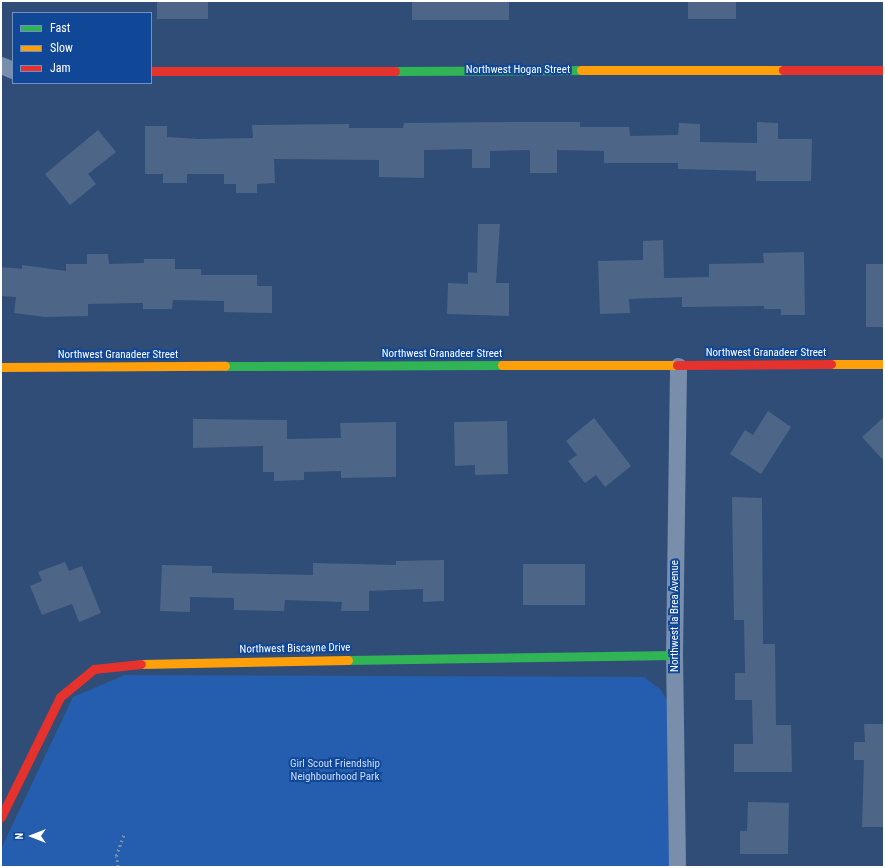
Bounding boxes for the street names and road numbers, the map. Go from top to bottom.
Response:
street label: Northwest Hogan Street [466,63,570,77]
street label: Northwest Granadeer Street [706,346,826,360]
street label: Northwest Granadeer Street [382,347,502,361]
street label: Northwest Granadeer Street [58,348,178,362]
street label: Northwest la Brea Avenue [668,560,682,672]
street label: Northwest Biscayne Drive [239,641,351,657]

